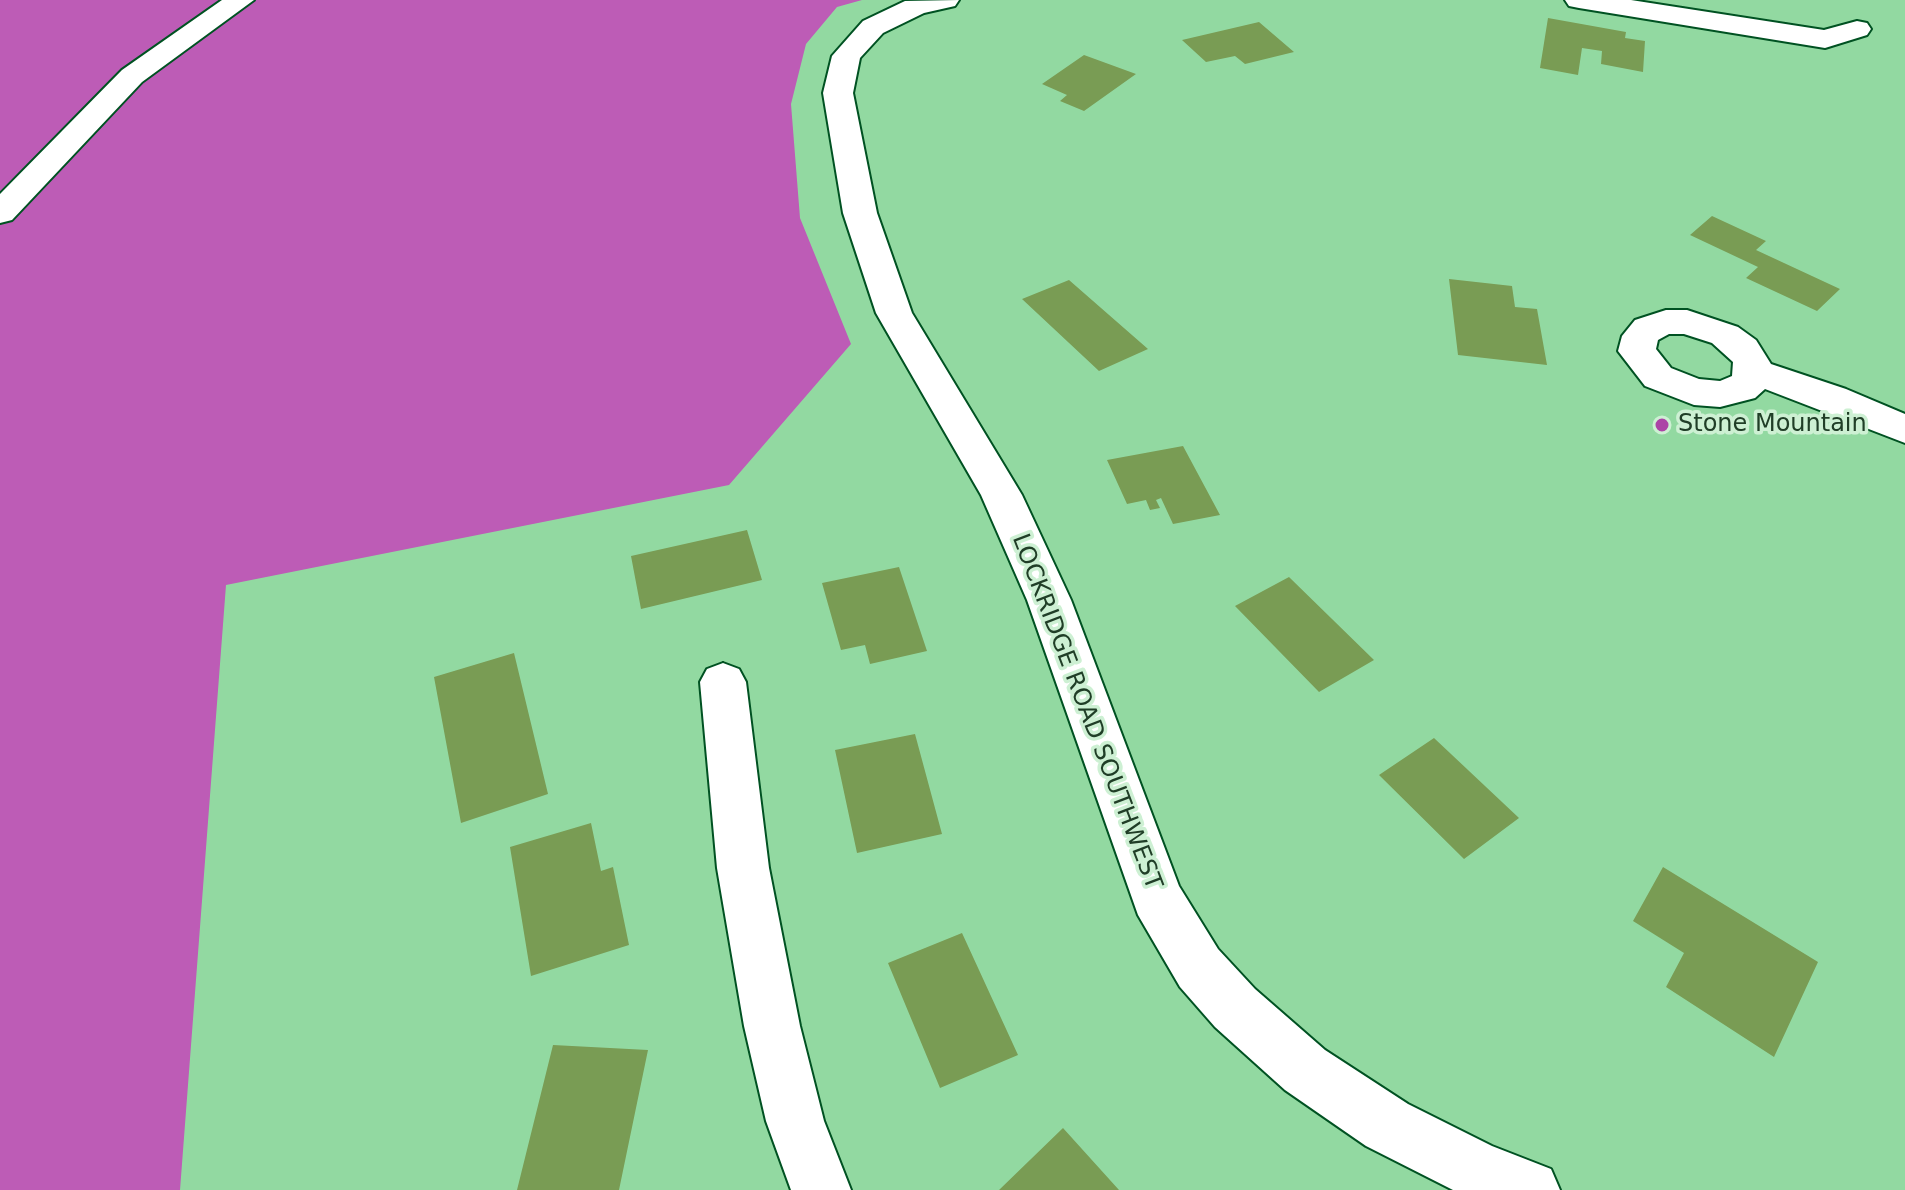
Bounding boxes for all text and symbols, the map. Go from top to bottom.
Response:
place label: Stone Mountain [1678,411,1867,439]
marker: Stone Mountain [1653,416,1671,434]
street label: LOCKRIDGE ROAD SOUTHWEST [1005,530,1167,894]

